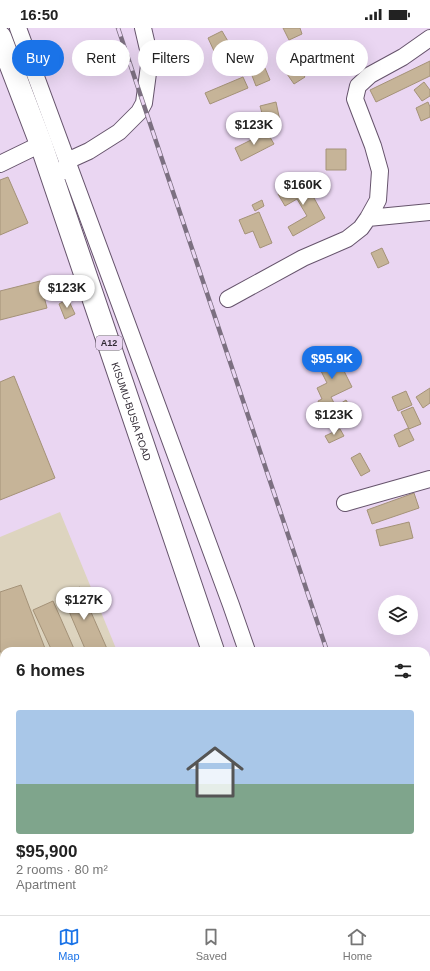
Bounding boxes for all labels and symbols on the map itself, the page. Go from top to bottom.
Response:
pin: $123K [226,112,282,146]
pin: $160K [275,172,331,206]
pin: $123K [39,275,95,309]
road number: A12 [96,336,122,350]
pin: $95.9K [299,346,365,380]
street label: KISUMU-BUSIA ROAD [110,361,154,462]
pin: $123K [306,402,362,436]
pin: $127K [56,587,112,621]

